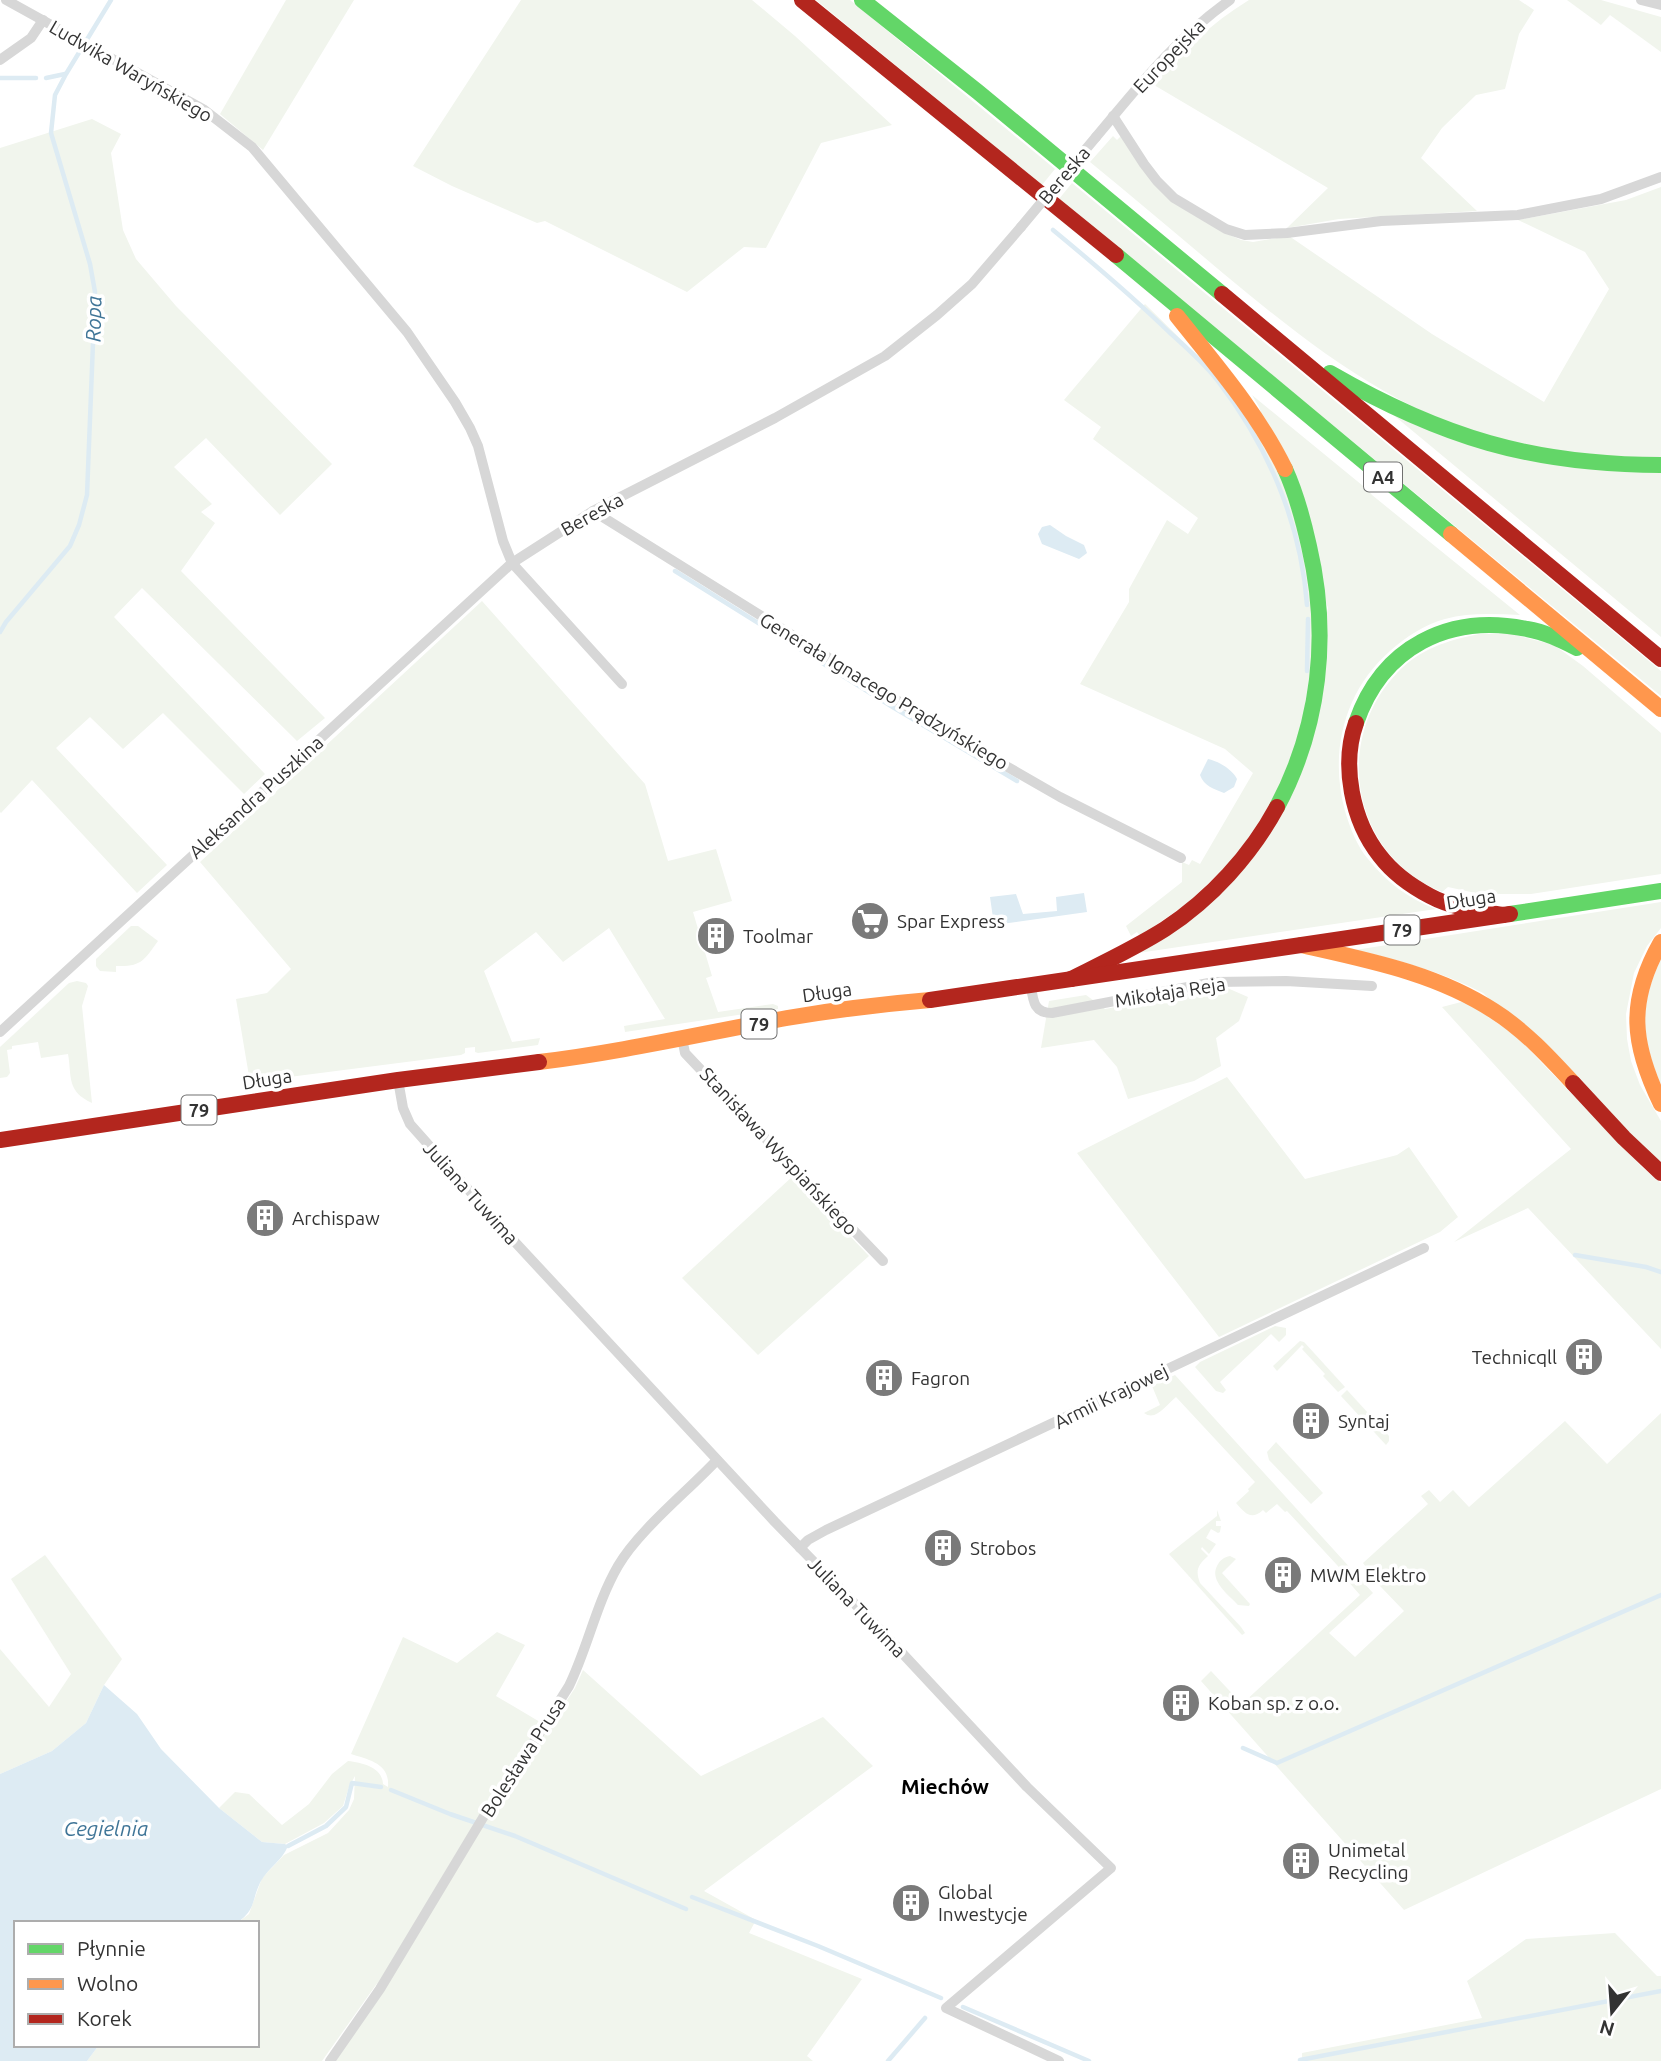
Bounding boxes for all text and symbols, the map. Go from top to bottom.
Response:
street label: Ludwika Waryńskiego [46,15,216,127]
street label: Europejska [1129,15,1209,97]
street label: Bereska [1034,142,1094,208]
water label: Ropa [81,296,105,342]
road number: A4 [1364,462,1402,491]
street label: Bereska [557,488,627,540]
street label: Generała Ignacego Prądzyńskiego [756,608,1012,774]
street label: Aleksandra Puszkina [184,731,328,863]
street label: Długa [1445,884,1497,914]
supermarket icon: Spar Express [849,900,891,942]
place label: Spar Express [897,910,1005,932]
building icon: Toolmar [695,915,737,957]
road number: 79 [1384,916,1420,945]
place label: Toolmar [743,925,813,947]
street label: Mikołaja Reja [1113,972,1227,1012]
street label: Długa [801,978,853,1006]
road number: 79 [742,1009,776,1038]
street label: Stanisława Wyspiańskiego [696,1063,862,1239]
street label: Długa [241,1064,293,1094]
road number: 79 [182,1096,216,1125]
street label: Juliana Tuwima [419,1137,523,1249]
building icon: Archispaw [244,1197,286,1239]
place label: Archispaw [292,1207,380,1229]
building icon: Technicqll [1563,1336,1605,1378]
place label: Technicqll [1472,1346,1557,1368]
building icon: Fagron [863,1357,905,1399]
street label: Armii Krajowej [1051,1359,1171,1433]
place label: Fagron [911,1367,970,1389]
building icon: Syntaj [1290,1400,1332,1442]
place label: Syntaj [1338,1410,1390,1432]
building icon: Strobos [922,1527,964,1569]
place label: Strobos [970,1537,1036,1559]
street label: Juliana Tuwima [804,1552,910,1662]
building icon: MWM Elektro [1262,1554,1304,1596]
place label: MWM Elektro [1310,1564,1426,1586]
building icon: Koban sp. z o.o. [1160,1682,1202,1724]
place label: Koban sp. z o.o. [1208,1692,1339,1714]
street label: Bolesława Prusa [476,1693,570,1821]
district label: Miechów [901,1774,990,1798]
water label: Cegielnia [64,1816,148,1840]
place label: Unimetal Recycling [1328,1839,1409,1883]
building icon: Unimetal Recycling [1280,1840,1322,1882]
place label: Global Inwestycje [938,1881,1028,1925]
building icon: Global Inwestycje [890,1882,932,1924]
legend [14,1921,259,2047]
text: Płynnie [77,1936,146,1960]
text: Wolno [77,1971,138,1995]
north arrow [1577,1977,1647,2047]
text: Korek [77,2006,132,2030]
text: N [1597,2016,1617,2041]

